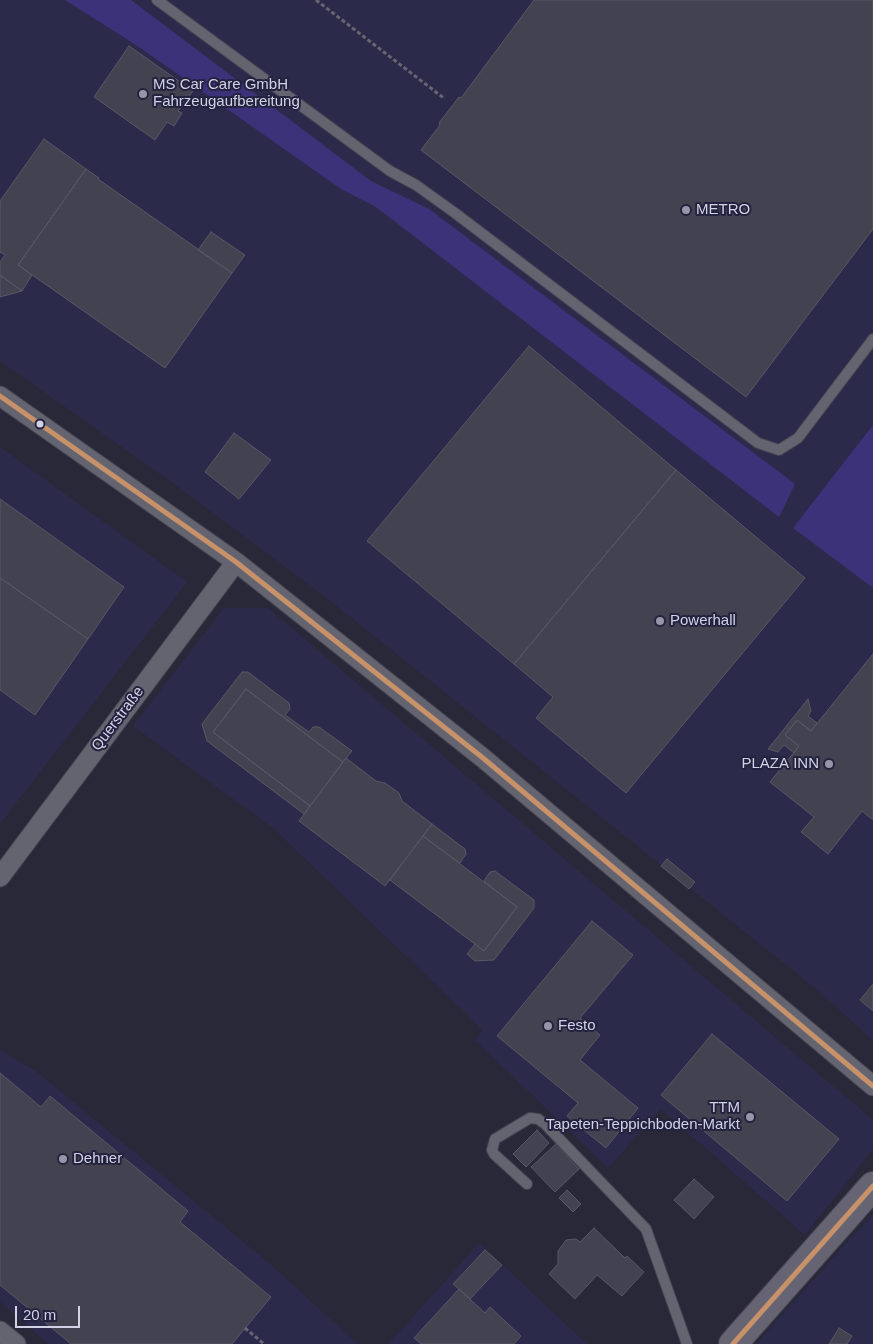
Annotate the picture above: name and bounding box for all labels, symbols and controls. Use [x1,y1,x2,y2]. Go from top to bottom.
place label: MS Car Care GmbH Fahrzeugaufbereitung [153,76,300,111]
marker: MS Car Care GmbH Fahrzeugaufbereitung [137,88,149,100]
place label: METRO [696,201,750,219]
marker: METRO [680,204,692,216]
unlabelled marker [35,419,45,429]
place label: Powerhall [670,612,736,630]
marker: Powerhall [654,615,666,627]
street label: Querstraße [88,683,148,755]
place label: PLAZA INN [741,755,819,773]
marker: PLAZA INN [823,758,835,770]
place label: Festo [558,1017,596,1035]
marker: Festo [542,1020,554,1032]
place label: TTM Tapeten-Teppichboden-Markt [546,1099,740,1134]
marker: TTM Tapeten-Teppichboden-Markt [744,1111,756,1123]
place label: Dehner [73,1150,122,1168]
marker: Dehner [57,1153,69,1165]
scale bar [18,1296,82,1328]
text: 20 m [23,1306,56,1323]

